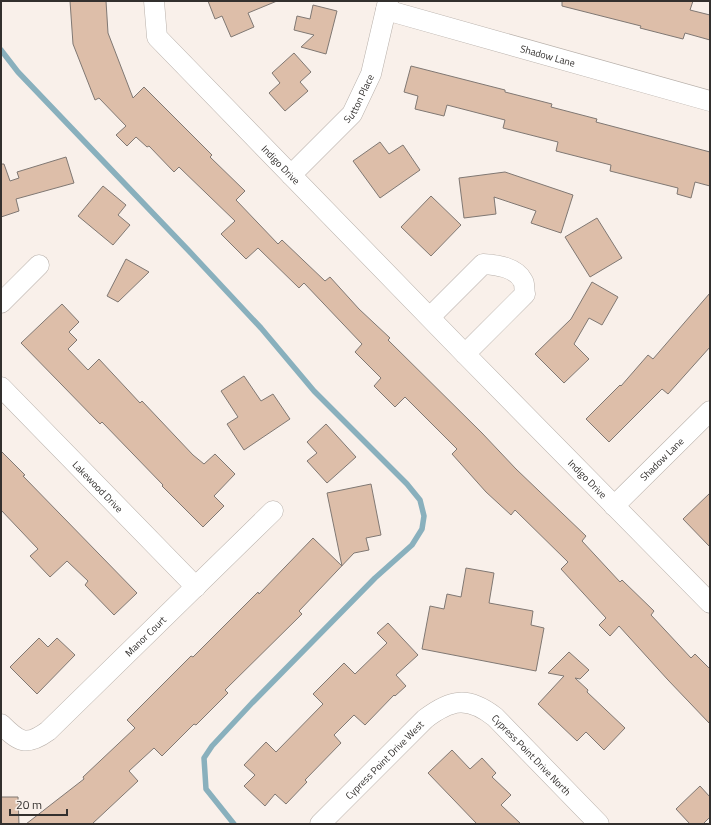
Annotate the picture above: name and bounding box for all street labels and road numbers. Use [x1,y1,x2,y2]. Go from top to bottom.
street label: Shadow Lane [519,41,577,70]
street label: Sutton Place [340,72,377,126]
street label: Indigo Drive [258,141,304,188]
street label: Shadow Lane [636,434,687,484]
street label: Indigo Drive [565,456,611,502]
street label: Lakewood Drive [69,457,127,516]
street label: Manor Court [121,612,170,660]
street label: Cypress Point Drive North [489,711,575,799]
street label: Cypress Point Drive West [342,717,427,802]

